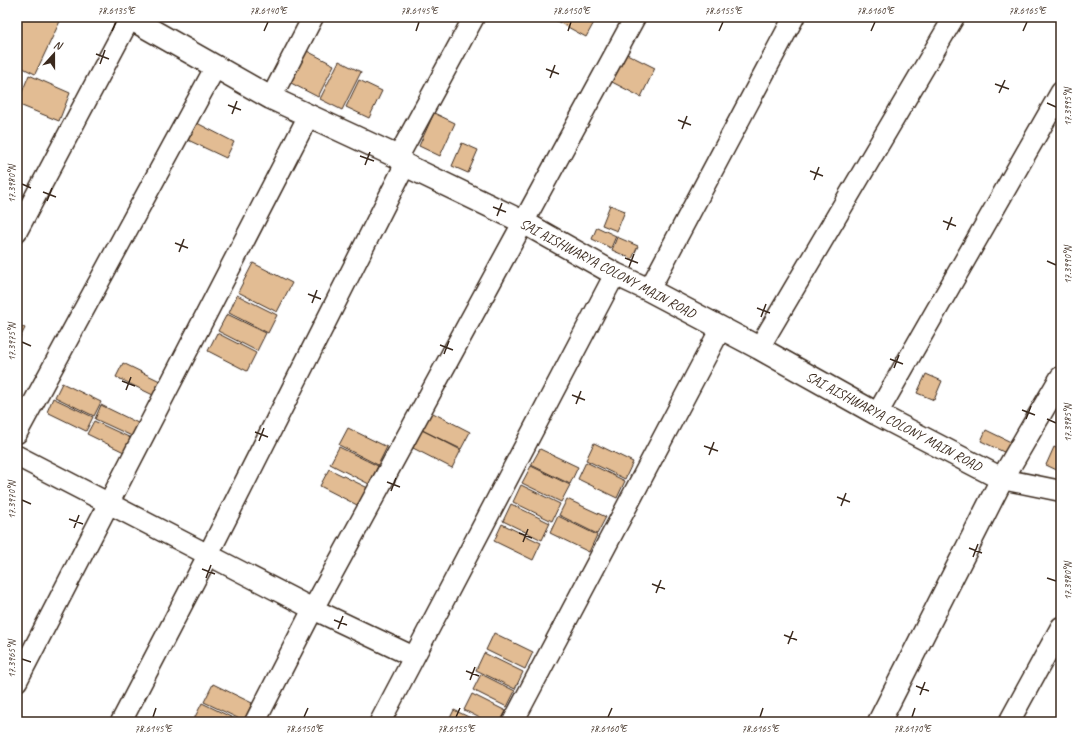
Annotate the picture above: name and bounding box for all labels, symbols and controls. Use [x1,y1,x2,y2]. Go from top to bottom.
text: 78.6135°E [97,4,136,17]
text: 78.6140°E [249,4,288,17]
text: 78.6145°E [400,4,439,17]
text: 78.6150°E [552,4,591,17]
text: 78.6155°E [704,4,743,17]
text: 78.6160°E [856,4,895,17]
text: 78.6165°E [1008,4,1047,17]
north arrow [34,34,74,74]
text: N [52,37,65,53]
text: 17.3995°N [1061,86,1074,126]
text: 17.3980°N [5,163,18,203]
street label: SAI AISHWARYA COLONY MAIN ROAD [517,215,699,323]
text: 17.3990°N [1061,244,1074,284]
text: 17.3975°N [5,321,18,361]
street label: SAI AISHWARYA COLONY MAIN ROAD [803,368,985,476]
text: 17.3985°N [1061,402,1074,442]
text: 17.3970°N [5,479,18,519]
text: 17.3980°N [1061,560,1074,600]
text: 17.3965°N [5,638,18,678]
text: 78.6145°E [134,722,173,735]
text: 78.6150°E [285,722,324,735]
text: 78.6155°E [437,722,476,735]
text: 78.6160°E [589,722,628,735]
text: 78.6165°E [741,722,780,735]
text: 78.6170°E [893,722,932,735]

